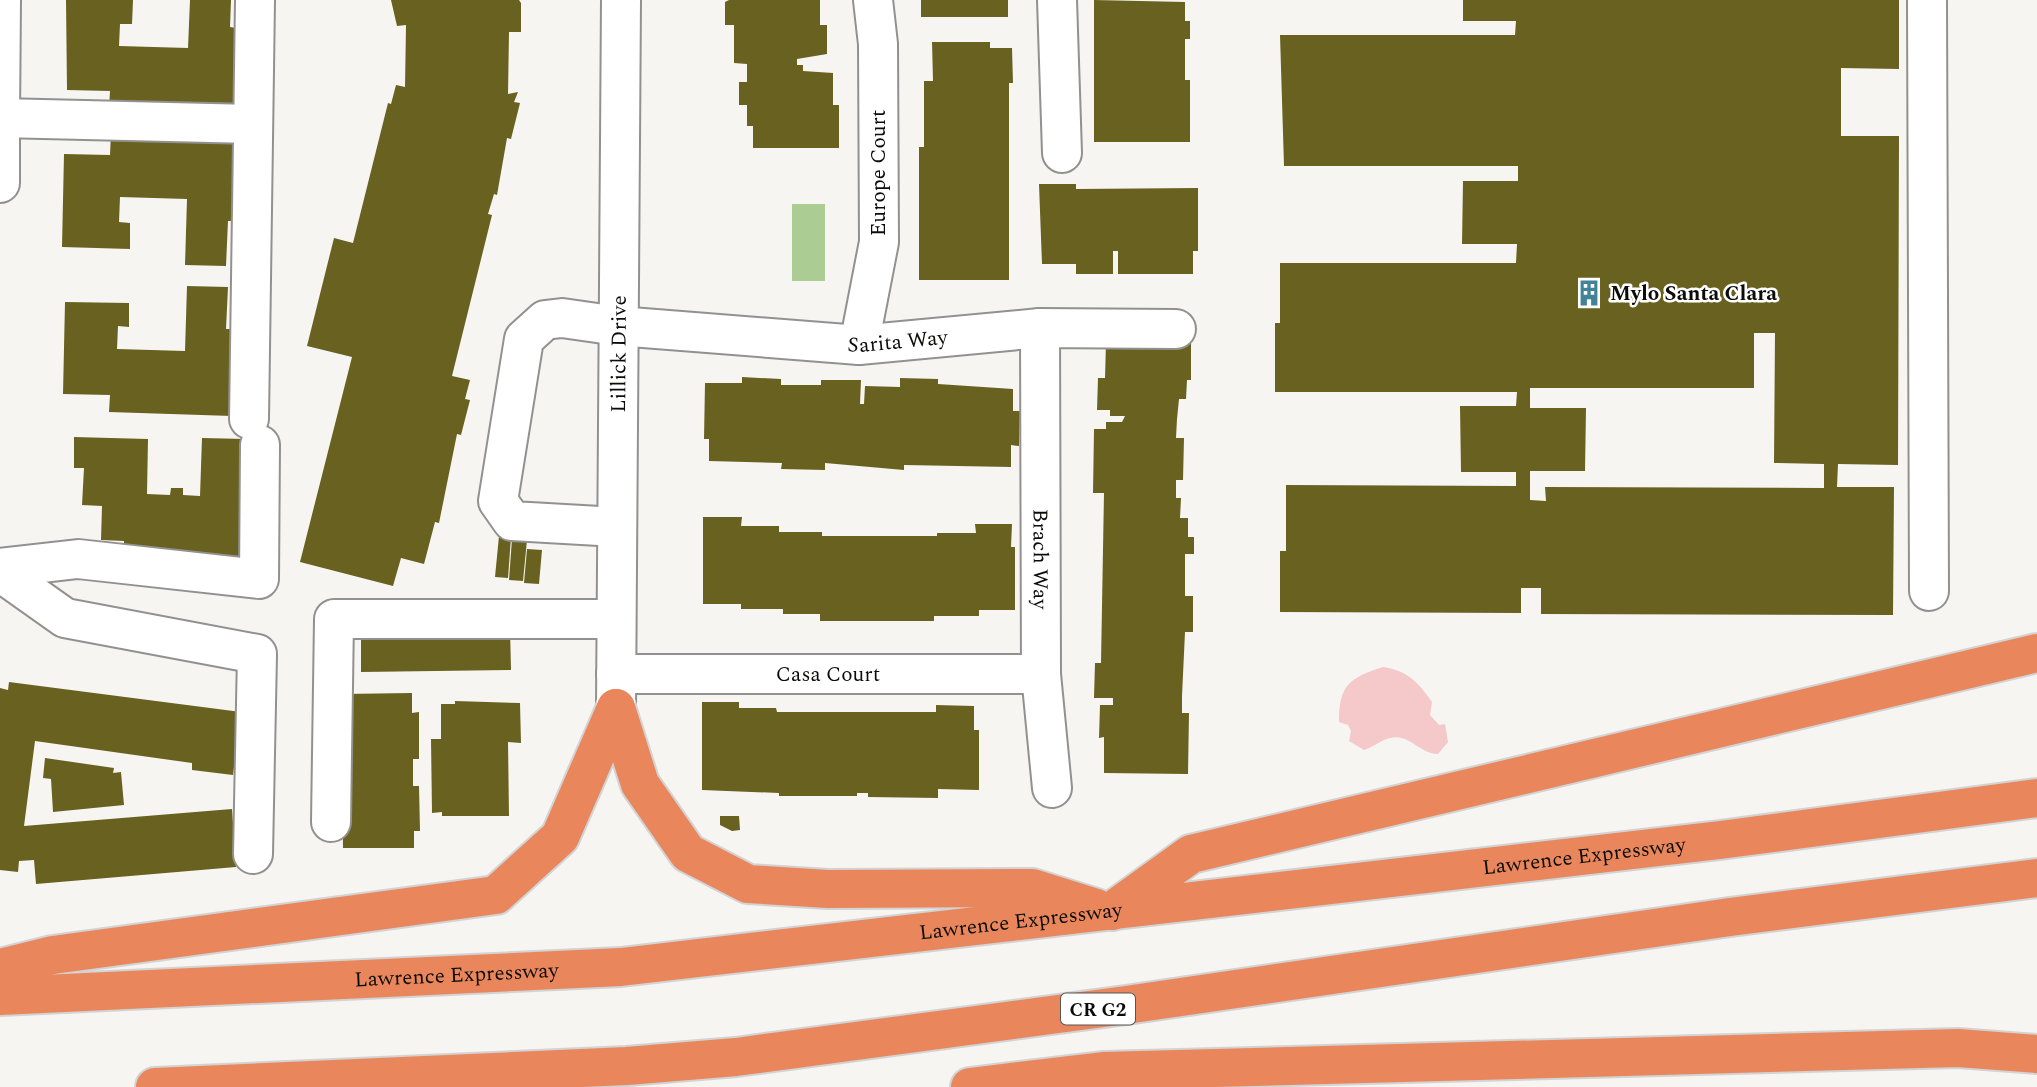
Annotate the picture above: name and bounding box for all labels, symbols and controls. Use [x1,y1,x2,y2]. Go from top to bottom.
street label: Europe Court [863,110,895,236]
building icon: Mylo Santa Clara [1574,278,1604,308]
place label: Mylo Santa Clara [1610,278,1777,310]
street label: Lillick Drive [603,295,636,413]
street label: Sarita Way [846,322,950,362]
street label: Brach Way [1024,509,1056,610]
street label: Casa Court [776,659,880,691]
street label: Lawrence Expressway [1481,829,1688,884]
street label: Lawrence Expressway [917,894,1125,949]
street label: Lawrence Expressway [354,955,560,996]
road number: CR G2 [1061,993,1135,1024]

